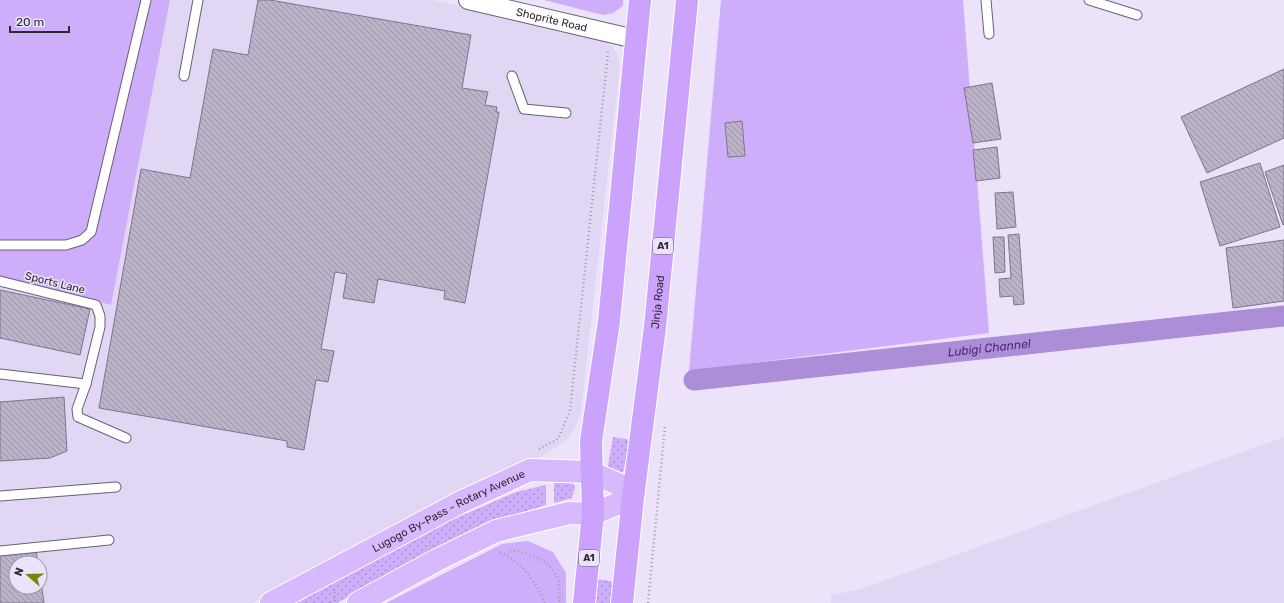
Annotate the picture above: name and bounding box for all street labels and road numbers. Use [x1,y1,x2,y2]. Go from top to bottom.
street label: Shoprite Road [515,5,589,34]
road number: A1 [653,238,673,254]
street label: Sports Lane [24,269,86,297]
street label: Jinja Road [648,275,667,330]
street label: Lugogo By-Pass - Rotary Avenue [370,467,527,555]
road number: A1 [579,550,599,566]

